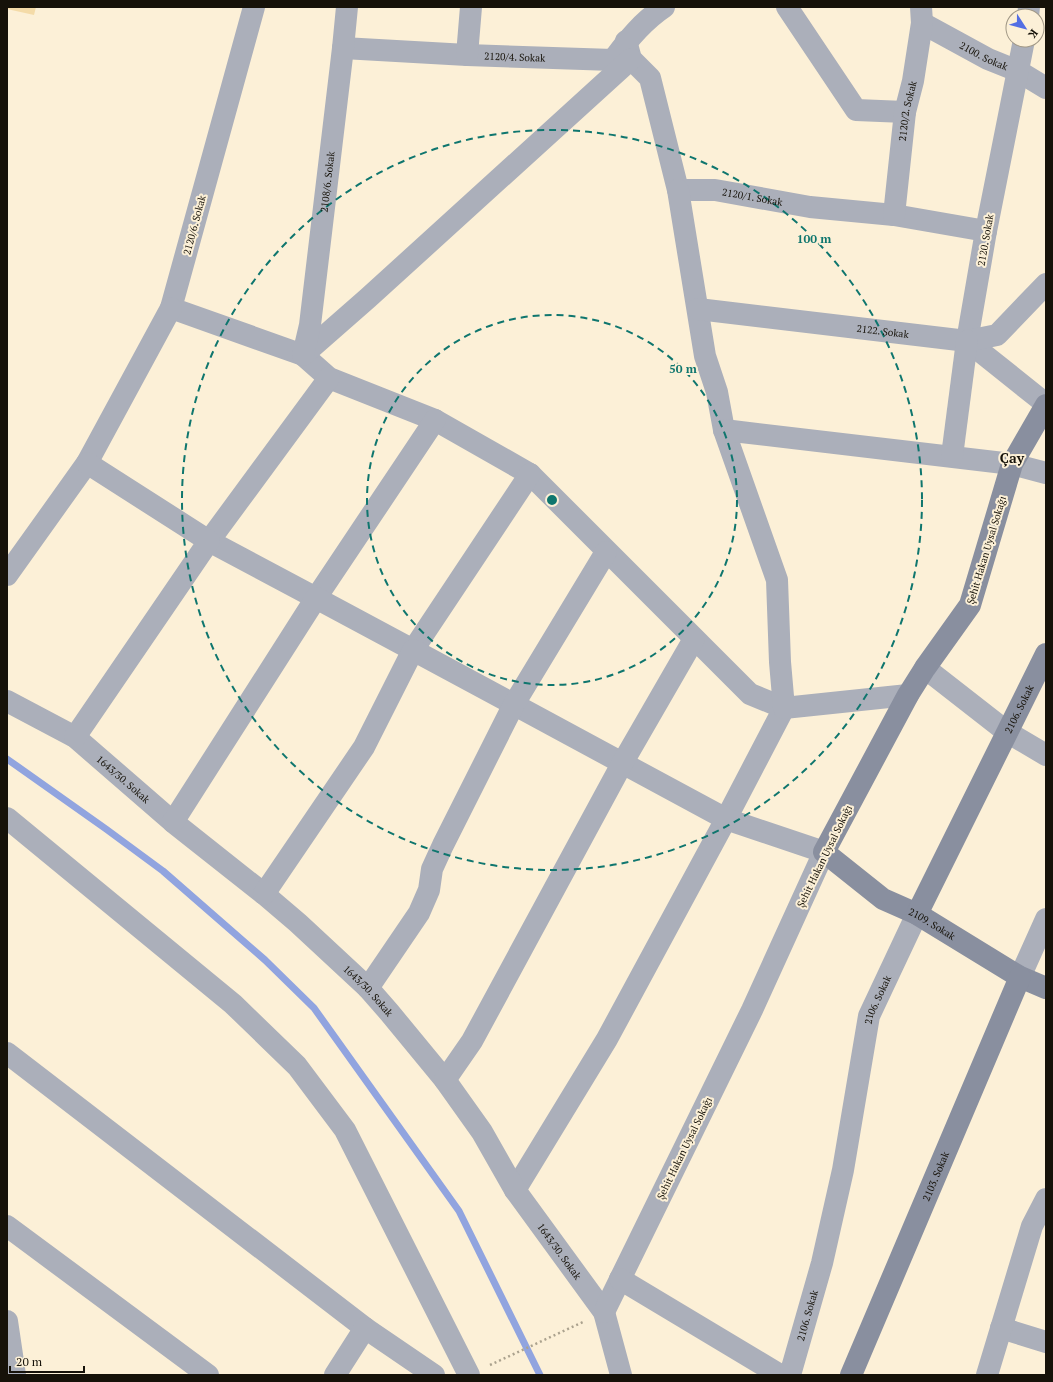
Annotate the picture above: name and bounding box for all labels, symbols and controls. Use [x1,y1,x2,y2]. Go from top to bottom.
north arrow [1005,8,1045,48]
text: K [1025,27,1041,41]
street label: 2100. Sokak [957,39,1011,74]
street label: 2120/4. Sokak [484,50,546,65]
street label: 2120/2. Sokak [896,79,920,142]
street label: 2108/6. Sokak [317,150,338,213]
street label: 2120/1. Sokak [721,185,784,209]
street label: 2120/6. Sokak [180,193,209,256]
street label: 2120. Sokak [975,212,997,267]
text: 100 m [797,231,831,246]
street label: 2122. Sokak [856,322,910,341]
text: 50 m [669,361,697,376]
district label: Çay [1000,448,1025,467]
centre of rings [545,493,559,507]
street label: Şehit Hakan Uysal Sokağı [964,495,1009,606]
street label: 2106. Sokak [1002,682,1037,735]
street label: 1643/30. Sokak [94,753,153,807]
street label: Şehit Hakan Uysal Sokağı [794,803,855,910]
street label: 2109. Sokak [906,905,958,943]
street label: 1643/30. Sokak [340,962,396,1020]
street label: 2106. Sokak [862,973,895,1025]
street label: Şehit Hakan Uysal Sokağı [654,1095,715,1202]
street label: 2103. Sokak [920,1149,952,1203]
street label: 1643/30. Sokak [534,1221,585,1283]
street label: 2106. Sokak [794,1288,821,1343]
scale bar [10,1348,84,1374]
text: 20 m [16,1354,43,1369]

